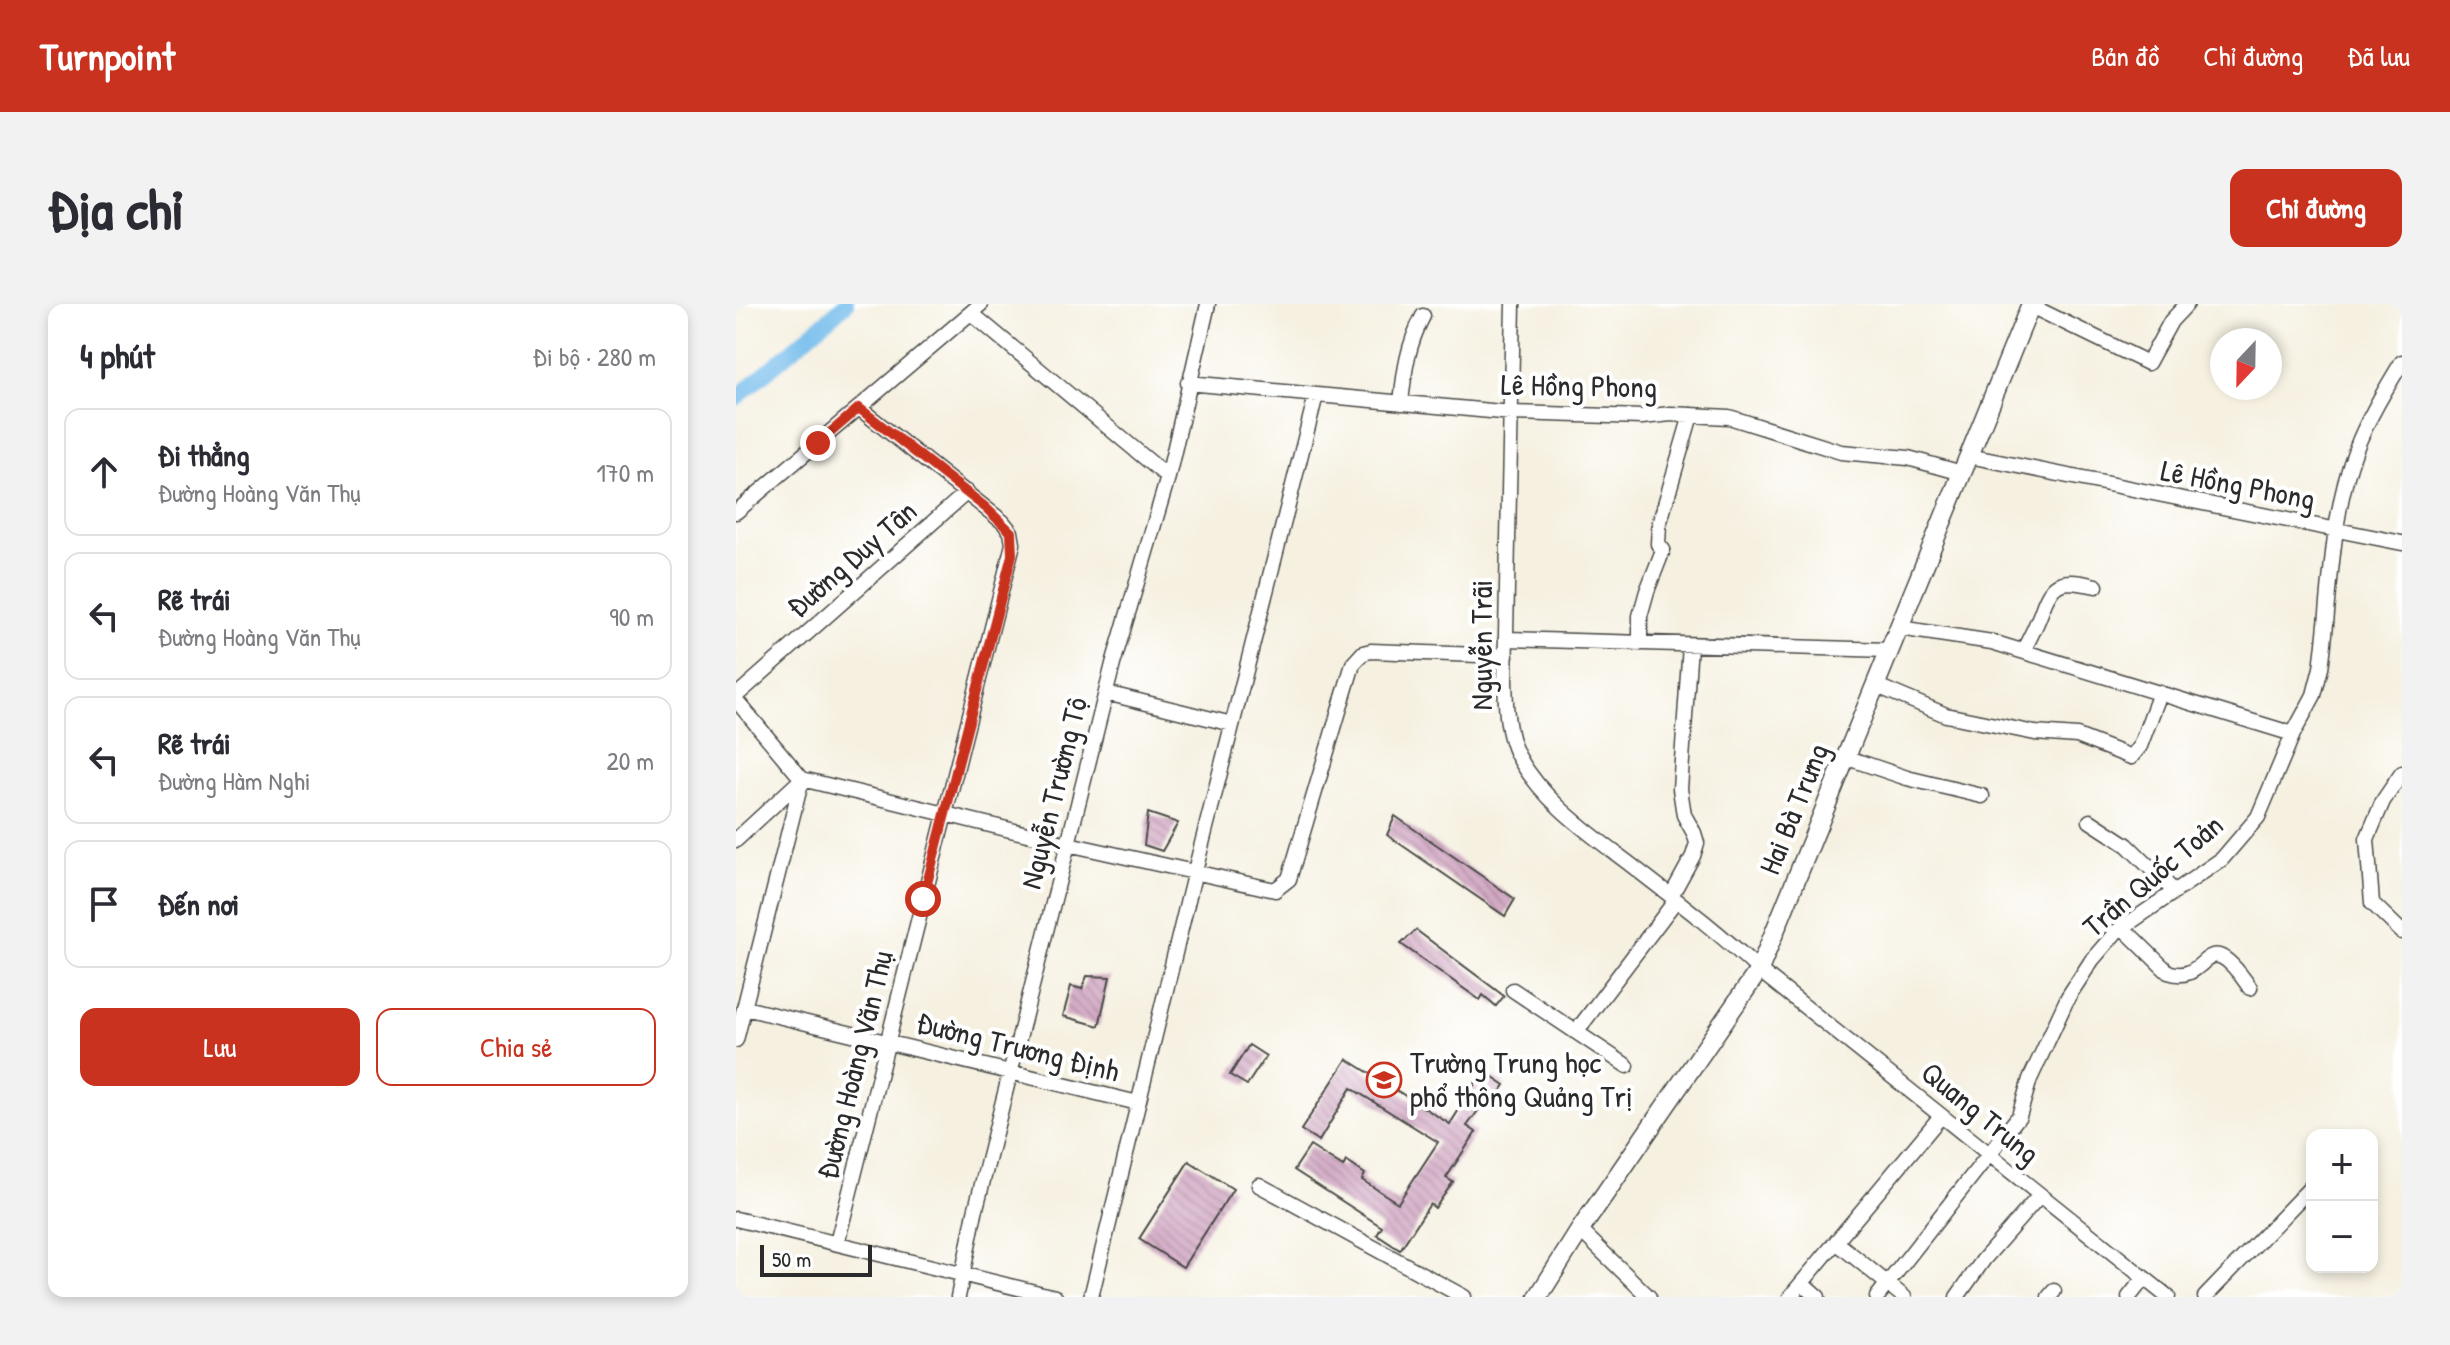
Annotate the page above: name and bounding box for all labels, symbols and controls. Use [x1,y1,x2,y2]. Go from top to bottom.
text: Turnpoint [40,30,175,82]
text: Bản đồ [2091,37,2159,75]
text: Chỉ đường [2203,37,2303,75]
text: Đã lưu [2347,37,2410,75]
button: Chỉ đường [2230,169,2402,247]
text: Địa chỉ [48,171,184,246]
north arrow [2210,328,2282,400]
text: 4 phút [80,333,155,379]
text: Đi bộ · 280 m [533,339,656,374]
street label: Lê Hồng Phong [1501,364,1657,406]
route end [800,425,836,461]
text: Đi thẳng [158,435,250,475]
icon: ahead [82,450,126,494]
street label: Lê Hồng Phong [2158,450,2319,519]
text: 170 m [596,455,654,490]
text: Đường Hoàng Văn Thụ [158,475,361,510]
street label: Đường Duy Tân [778,491,925,626]
text: Rẽ trái [158,579,231,619]
street label: Nguyễn Trãi [1461,580,1501,710]
icon: left [82,594,126,638]
text: 90 m [609,599,654,634]
text: Đường Hoàng Văn Thụ [158,619,361,654]
street label: Nguyễn Trường Tộ [1010,693,1096,893]
text: Rẽ trái [158,723,231,763]
street label: Hai Bà Trưng [1749,737,1837,880]
icon: left [82,738,126,782]
text: 20 m [607,743,654,778]
text: Đường Hàm Nghi [158,763,311,798]
street label: Trần Quốc Toản [2074,805,2231,946]
route start [905,881,941,917]
icon: arrive [82,882,126,926]
text: Đến nơi [158,884,239,924]
street label: Đường Hoàng Văn Thụ [806,946,902,1183]
street label: Đường Trương Định [913,1002,1124,1091]
button: Lưu [80,1008,360,1086]
button: Chia sẻ [376,1008,656,1086]
place label: Trường Trung học phổ thông Quảng Trị [1410,1042,1633,1116]
street label: Quang Trung [1913,1052,2048,1172]
school or university icon: Trường Trung học phổ thông Quảng Trị [1365,1061,1403,1099]
map controls [2306,1129,2378,1273]
button: + [2306,1129,2378,1201]
button: − [2306,1201,2378,1273]
scale bar [760,1241,872,1277]
text: 50 m [772,1244,811,1274]

